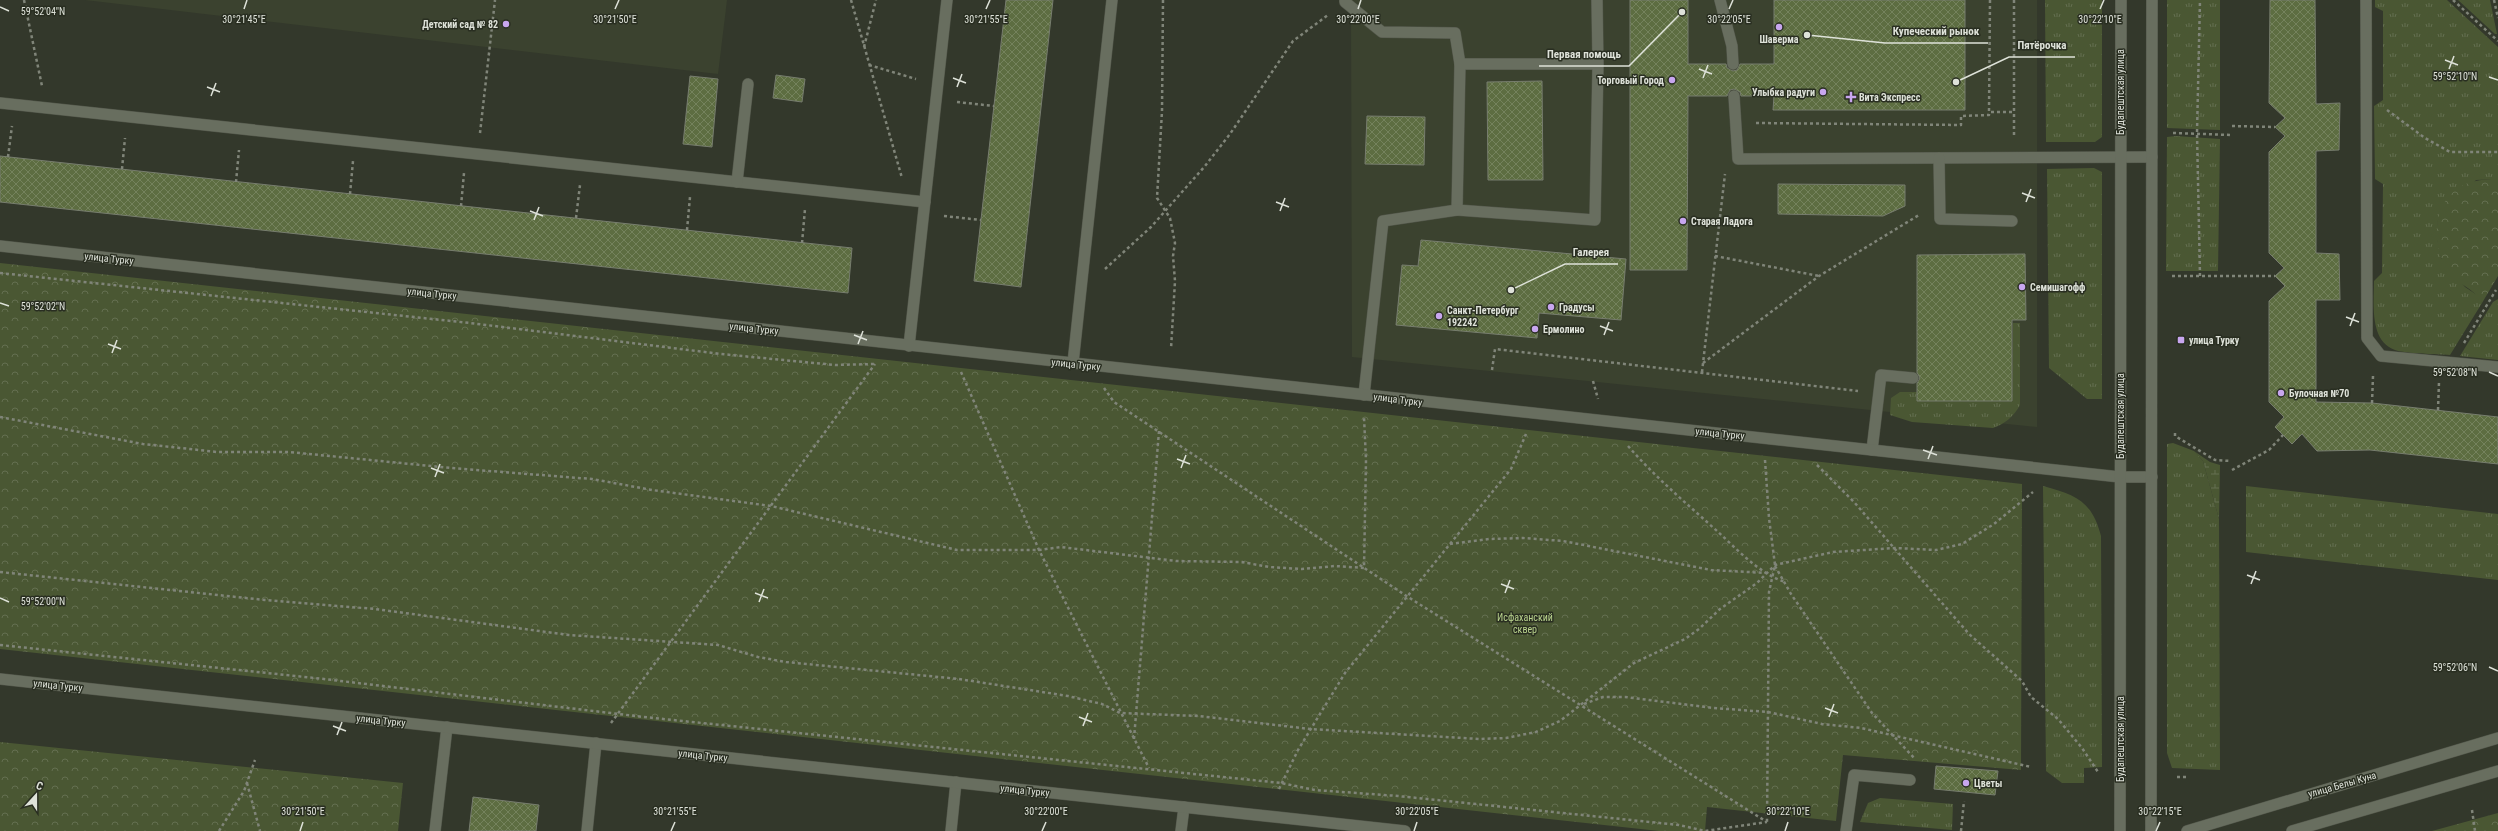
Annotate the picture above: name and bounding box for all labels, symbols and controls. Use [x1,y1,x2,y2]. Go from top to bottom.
text: 59°52'04"N [21,6,65,17]
text: 30°21'45"E [222,14,266,25]
text: 30°21'50"E [593,14,637,25]
text: 30°21'55"E [964,14,1008,25]
text: 30°22'00"E [1336,14,1380,25]
text: 30°22'05"E [1707,14,1751,25]
text: 30°22'10"E [2078,14,2122,25]
place label: Детский сад № 82 [422,19,498,30]
marker: Детский сад № 82 [501,19,511,29]
callout: Купеческий рынок [1885,20,1988,43]
marker: Шаверма [1774,22,1784,32]
text: Купеческий рынок [1893,25,1980,38]
place label: Шаверма [1759,34,1799,45]
callout: Пятёрочка [2009,34,2075,57]
text: Пятёрочка [2017,39,2067,52]
callout: Первая помощь [1539,43,1629,66]
text: Первая помощь [1547,48,1622,61]
street label: Будапештская улица [2115,49,2126,135]
text: 59°52'10"N [2433,71,2477,82]
place label: Торговый Город [1597,75,1664,86]
marker: Торговый Город [1667,75,1677,85]
place label: Улыбка радуги [1752,87,1815,98]
marker: Улыбка радуги [1818,87,1828,97]
marker: Вита Экспресс [1846,92,1856,102]
place label: Вита Экспресс [1859,92,1921,103]
marker: Старая Ладога [1678,216,1688,226]
place label: Старая Ладога [1691,216,1753,227]
callout: Галерея [1565,241,1618,264]
text: Галерея [1573,246,1609,259]
street label: улица Турку [84,250,134,267]
marker: Семишагофф [2017,282,2027,292]
place label: Семишагофф [2030,282,2085,293]
street label: улица Турку [407,285,457,302]
text: 59°52'02"N [21,301,65,312]
marker: Градусы [1546,302,1556,312]
place label: Градусы [1559,302,1595,313]
place label: Санкт-Петербург 192242 [1447,305,1519,328]
marker: Санкт-Петербург 192242 [1434,311,1444,321]
street label: улица Турку [729,320,779,337]
marker: Ермолино [1530,324,1540,334]
place label: Ермолино [1543,324,1584,335]
marker: улица Турку [2176,335,2186,345]
place label: улица Турку [2189,335,2240,346]
street label: улица Турку [1051,356,1101,373]
text: 59°52'08"N [2433,367,2477,378]
street label: Будапештская улица [2115,373,2126,459]
marker: Булочная №70 [2276,388,2286,398]
place label: Булочная №70 [2289,388,2349,399]
street label: улица Турку [1373,391,1423,408]
street label: улица Турку [1695,425,1745,442]
text: 59°52'00"N [21,596,65,607]
park label: Исфаханский сквер [1497,612,1553,635]
text: 59°52'06"N [2433,662,2477,673]
street label: улица Турку [33,677,83,694]
street label: Будапештская улица [2115,696,2126,782]
street label: улица Турку [356,712,406,729]
street label: улица Турку [678,747,728,764]
street label: улица Белы Куна [2307,769,2378,799]
north arrow [16,775,56,815]
marker: Цветы [1961,778,1971,788]
place label: Цветы [1974,778,2002,789]
text: С [34,779,45,793]
street label: улица Турку [1000,782,1050,799]
text: 30°21'50"E [281,806,325,817]
text: 30°21'55"E [653,806,697,817]
text: 30°22'00"E [1024,806,1068,817]
text: 30°22'05"E [1395,806,1439,817]
text: 30°22'10"E [1766,806,1810,817]
text: 30°22'15"E [2138,806,2182,817]

